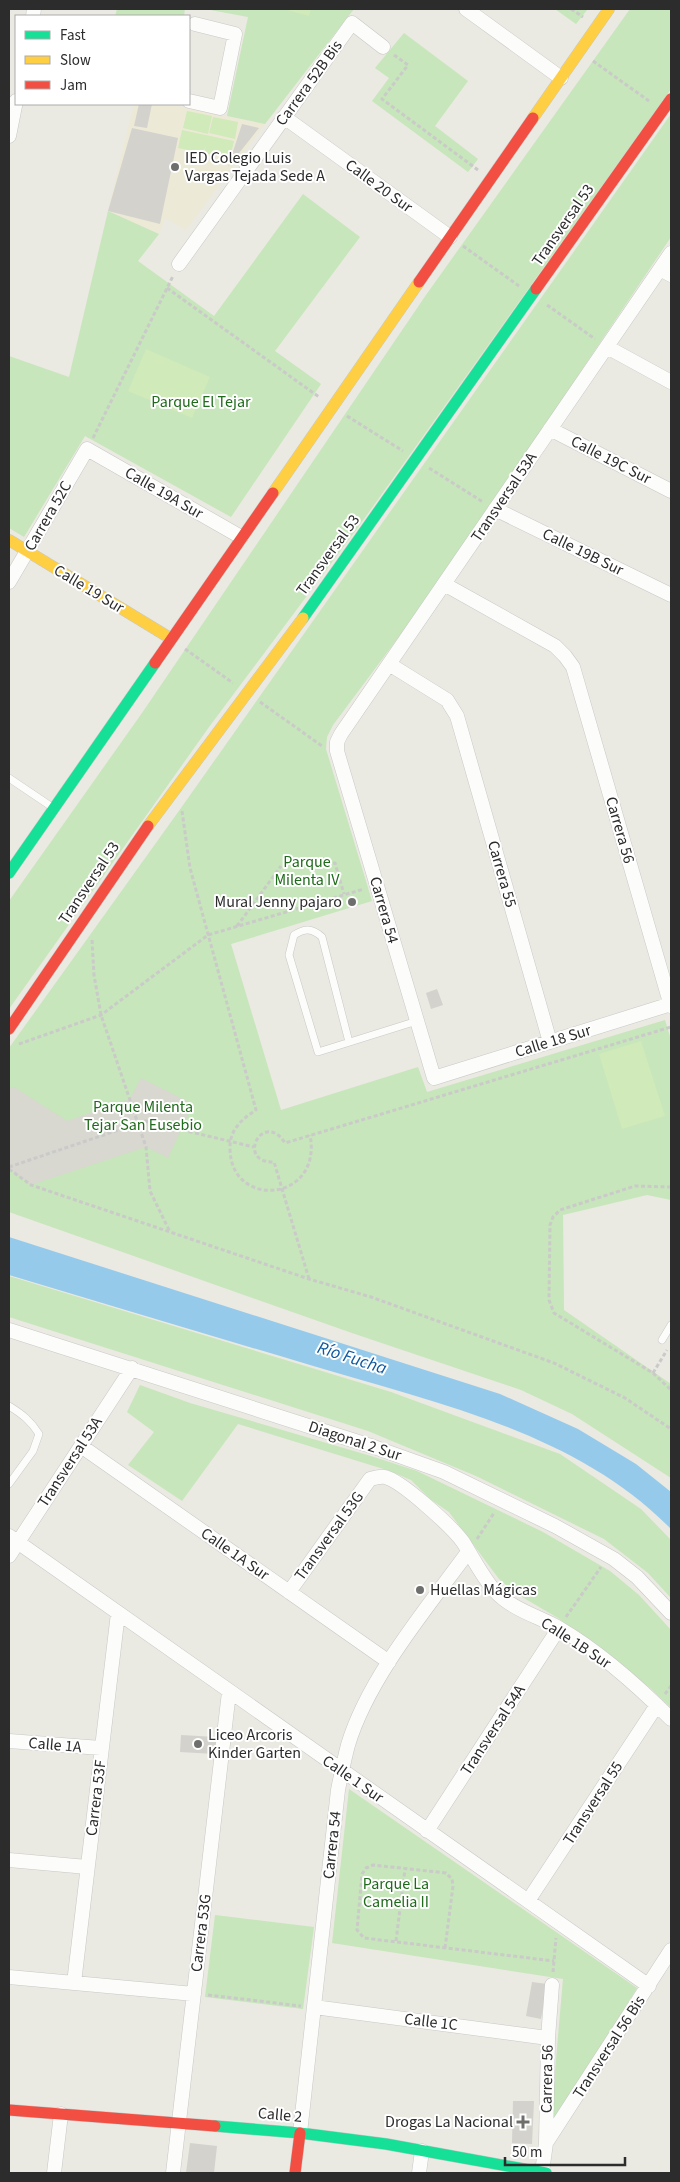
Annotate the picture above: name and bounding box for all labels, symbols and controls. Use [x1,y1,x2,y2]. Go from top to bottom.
legend [15,15,190,105]
text: Fast [60,25,86,46]
street label: Carrera 52B Bis [270,35,348,130]
text: Slow [60,50,91,71]
text: Jam [60,75,87,96]
place label: IED Colegio Luis Vargas Tejada Sede A [185,147,325,187]
street label: Calle 20 Sur [341,154,418,218]
marker: IED Colegio Luis Vargas Tejada Sede A [169,161,181,173]
street label: Transversal 53 [527,180,599,270]
park label: Parque El Tejar [151,391,251,413]
street label: Calle 19C Sur [567,430,655,490]
street label: Transversal 53A [466,447,542,546]
street label: Calle 19A Sur [121,462,208,525]
street label: Carrera 52C [19,477,77,555]
street label: Transversal 53 [291,510,365,600]
street label: Calle 19B Sur [539,523,628,581]
street label: Calle 19 Sur [50,559,129,619]
street label: Carrera 56 [600,794,640,866]
street label: Transversal 53 [53,837,125,929]
street label: Carrera 55 [482,838,522,910]
park label: Parque Milenta IV [274,851,340,891]
street label: Carrera 54 [364,874,404,946]
place label: Mural Jenny pajaro [215,891,342,913]
marker: Mural Jenny pajaro [346,896,358,908]
street label: Calle 18 Sur [512,1019,594,1063]
park label: Parque Milenta Tejar San Eusebio [84,1096,202,1136]
water label: Río Fucha [314,1335,390,1381]
street label: Transversal 53A [32,1412,108,1512]
street label: Diagonal 2 Sur [306,1416,405,1466]
street label: Transversal 53G [289,1487,369,1585]
street label: Calle 1A Sur [196,1522,274,1586]
place label: Huellas Mágicas [430,1579,537,1601]
marker: Huellas Mágicas [414,1584,426,1596]
street label: Calle 1B Sur [537,1612,616,1674]
street label: Transversal 54A [455,1680,531,1780]
place label: Liceo Arcoris Kinder Garten [208,1724,301,1764]
street label: Calle 1A [28,1732,83,1758]
marker: Liceo Arcoris Kinder Garten [192,1738,204,1750]
street label: Calle 1 Sur [318,1750,389,1808]
street label: Transversal 55 [558,1757,628,1849]
street label: Carrera 53F [80,1759,112,1837]
street label: Carrera 54 [317,1810,347,1880]
park label: Parque La Camelia II [363,1873,429,1913]
street label: Carrera 53G [185,1893,217,1973]
street label: Transversal 56 Bis [567,1991,651,2103]
street label: Calle 1C [403,2008,459,2036]
street label: Carrera 56 [535,2045,559,2113]
street label: Calle 2 [257,2102,303,2128]
place label: Drogas La Nacional [385,2111,513,2133]
marker: Drogas La Nacional [517,2116,529,2128]
scale bar [505,2134,625,2166]
text: 50 m [512,2142,542,2163]

